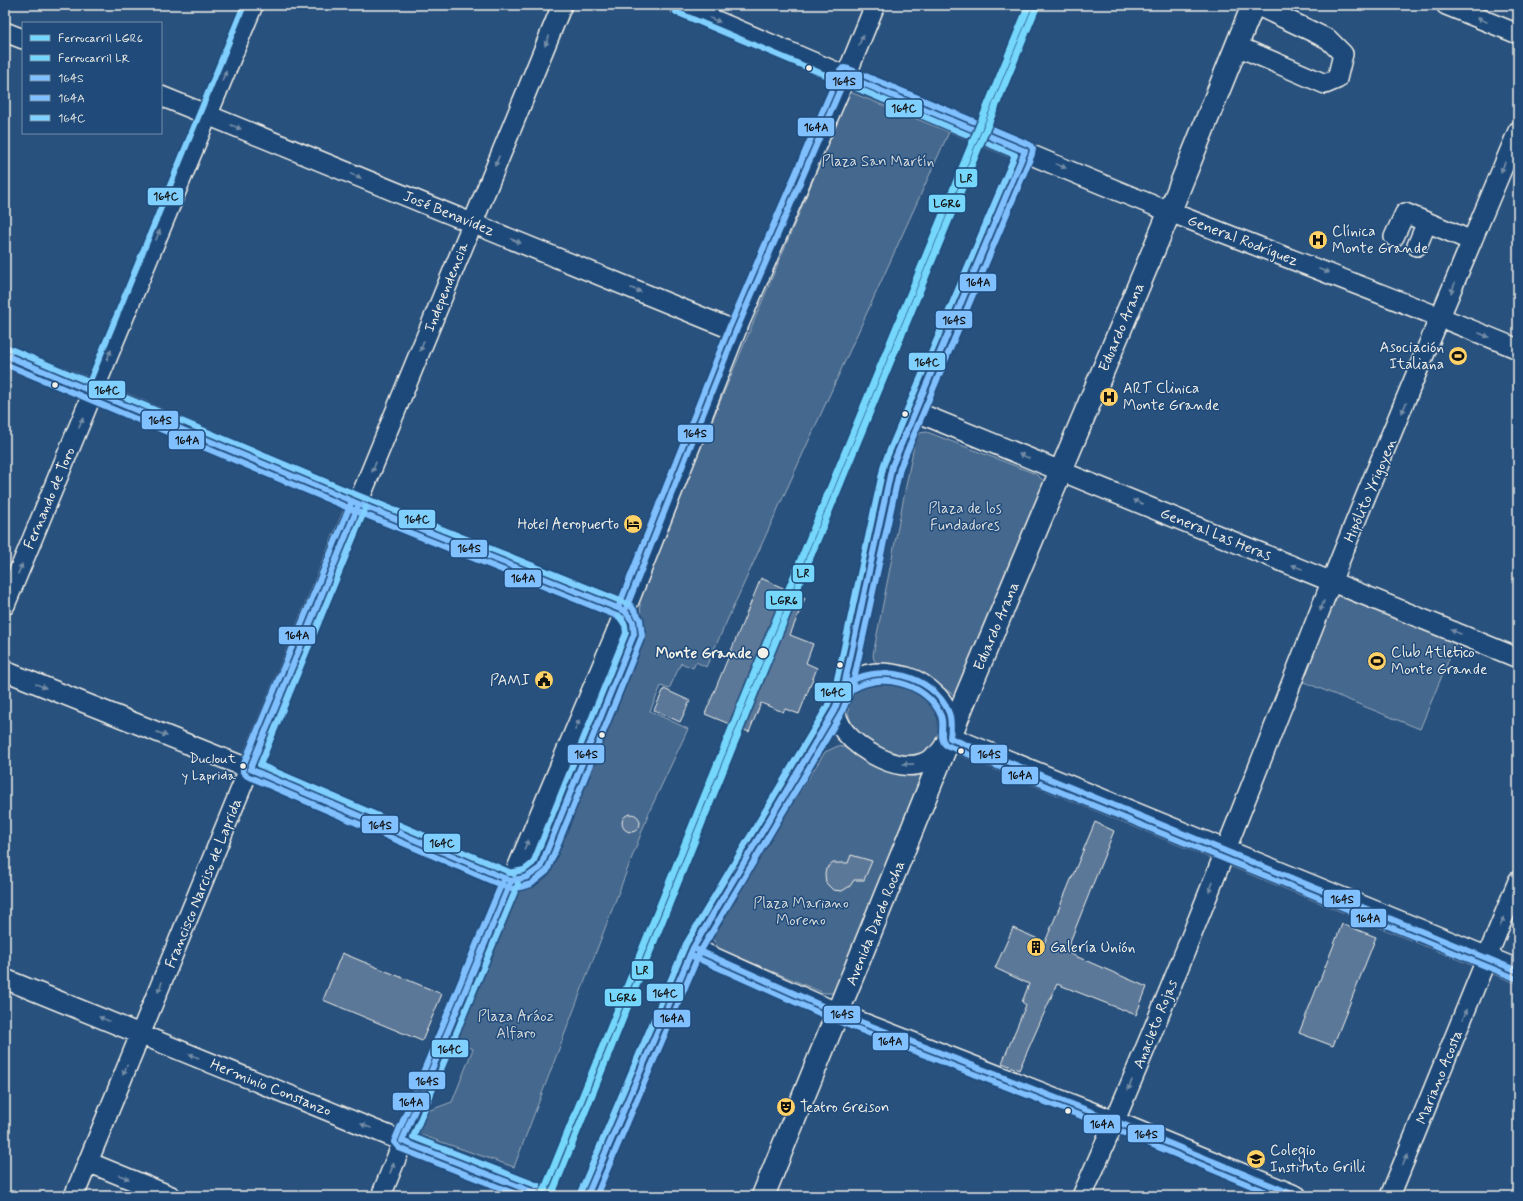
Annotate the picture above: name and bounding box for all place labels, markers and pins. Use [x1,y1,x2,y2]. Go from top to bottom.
unlabelled marker [804,63,814,73]
place label: Clínica Monte Grande [1332,222,1428,259]
hospital icon: Clínica Monte Grande [1307,229,1329,251]
place label: Asociación Italiana [1379,338,1444,375]
sports icon: Asociación Italiana [1447,345,1469,367]
place label: ART Clinica Monte Grande [1123,379,1219,416]
unlabelled marker [50,380,60,390]
hospital icon: ART Clinica Monte Grande [1098,386,1120,408]
unlabelled marker [900,409,910,419]
hotel icon: Hotel Aeropuerto [622,513,644,535]
place label: Hotel Aeropuerto [517,515,619,535]
place label: Club Atletico Monte Grande [1391,643,1487,680]
place label: Monte Grande [656,644,753,664]
marker: Monte Grande [756,646,770,660]
sports icon: Club Atletico Monte Grande [1366,650,1388,672]
unlabelled marker [835,660,845,670]
public building icon: PAMI [533,669,555,691]
place label: PAMI [490,671,530,691]
unlabelled marker [597,730,607,740]
unlabelled marker [956,746,966,756]
place label: Duclout y Laprida [181,750,237,785]
marker: Duclout y Laprida [238,761,248,771]
building icon: Galería Unión [1025,936,1047,958]
place label: Galería Unión [1050,938,1135,958]
theatre icon: Teatro Greison [775,1096,797,1118]
place label: Teatro Greison [800,1098,889,1118]
unlabelled marker [1063,1106,1073,1116]
place label: Colegio Instituto Grilli [1270,1141,1366,1178]
school or university icon: Colegio Instituto Grilli [1245,1148,1267,1170]

